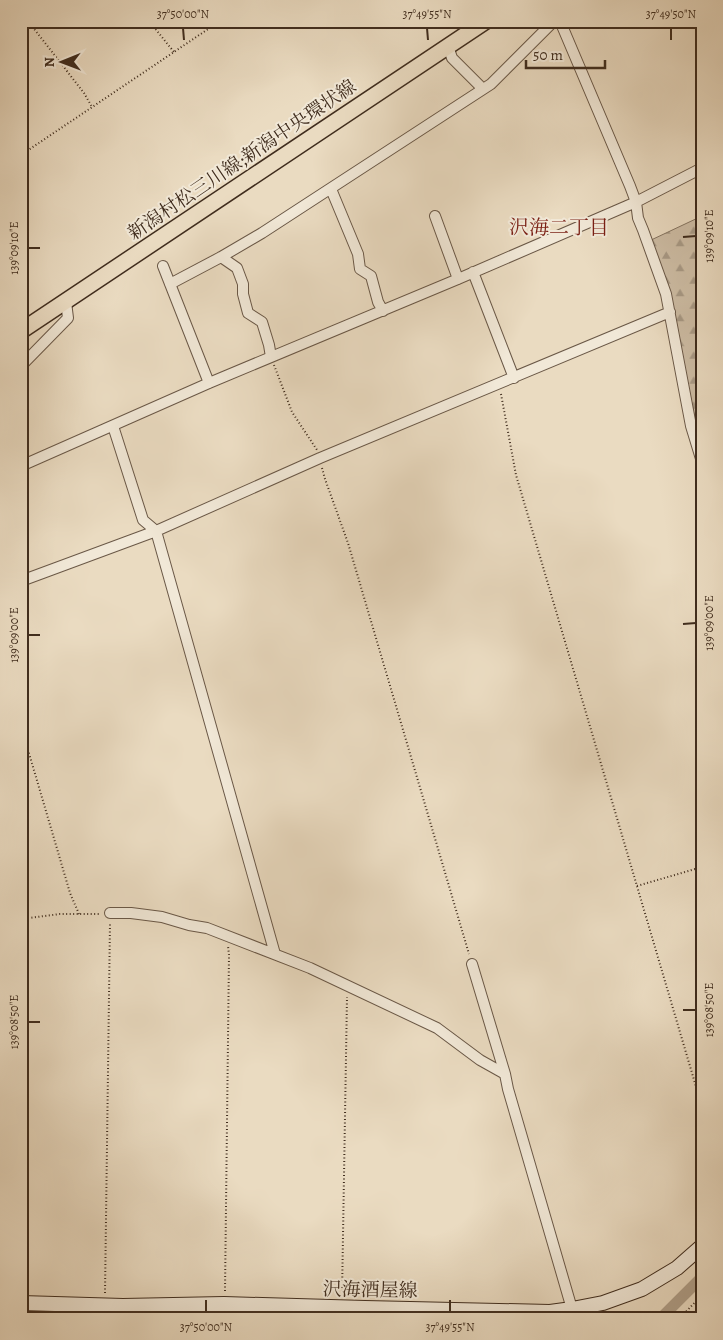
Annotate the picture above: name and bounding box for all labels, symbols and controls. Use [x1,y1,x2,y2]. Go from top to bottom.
text: 37°50'00"N [157,6,210,22]
text: 37°49'55"N [402,6,452,22]
text: 37°49'50"N [646,6,697,22]
north arrow [38,38,88,88]
scale bar [526,38,604,70]
text: 50 m [533,45,563,65]
text: N [40,57,59,67]
street label: 新潟村松三川線;新潟中央環状線 [123,74,361,246]
text: 139°09'10"E [701,209,717,263]
district label: 沢海二丁目 [509,214,609,241]
text: 139°09'10"E [6,221,22,275]
text: 139°09'00"E [701,595,717,651]
text: 139°09'00"E [6,607,22,663]
text: 139°08'50"E [701,983,717,1037]
text: 139°08'50"E [6,995,22,1049]
street label: 沢海酒屋線 [322,1276,418,1304]
text: 37°50'00"N [180,1319,233,1335]
text: 37°49'55"N [425,1319,475,1335]

